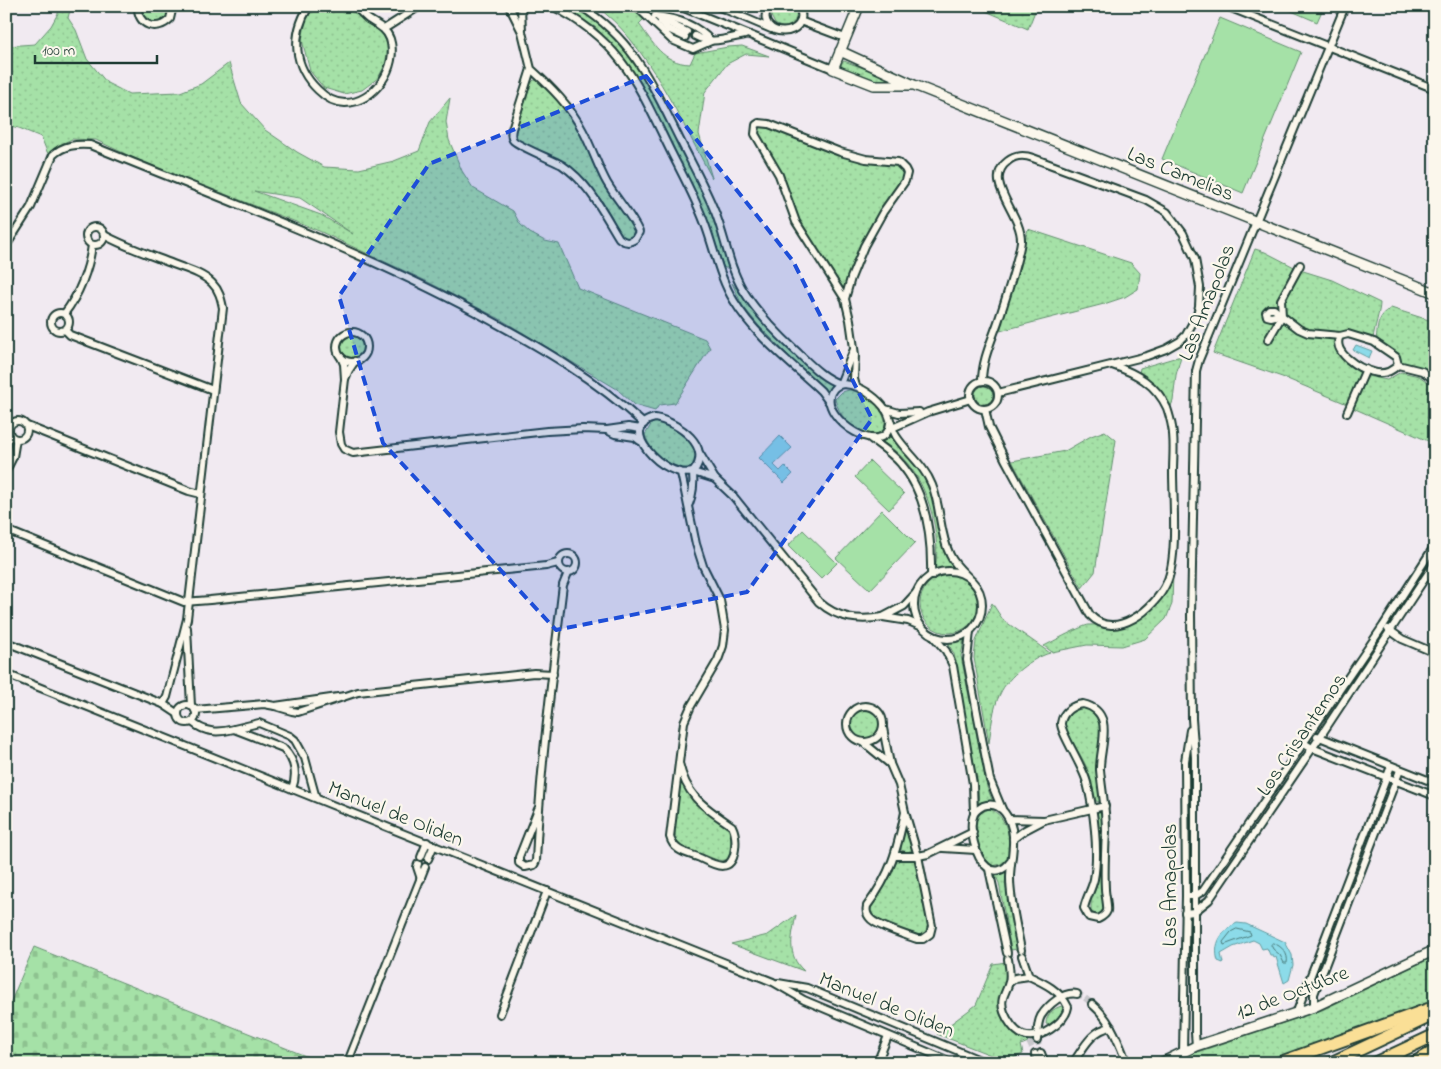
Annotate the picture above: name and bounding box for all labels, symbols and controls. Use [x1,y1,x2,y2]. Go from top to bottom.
scale bar [35,32,158,64]
text: 100 m [42,40,75,62]
street label: Las Camelias [1122,140,1238,210]
street label: Las Amapolas [1172,240,1244,365]
street label: Los Crisantemos [1250,667,1355,803]
street label: Manuel de Oliden [323,774,467,856]
street label: Las Amapolas [1156,824,1186,946]
street label: 12 de Octubre [1232,959,1354,1029]
street label: Manuel de Oliden [814,965,958,1047]

